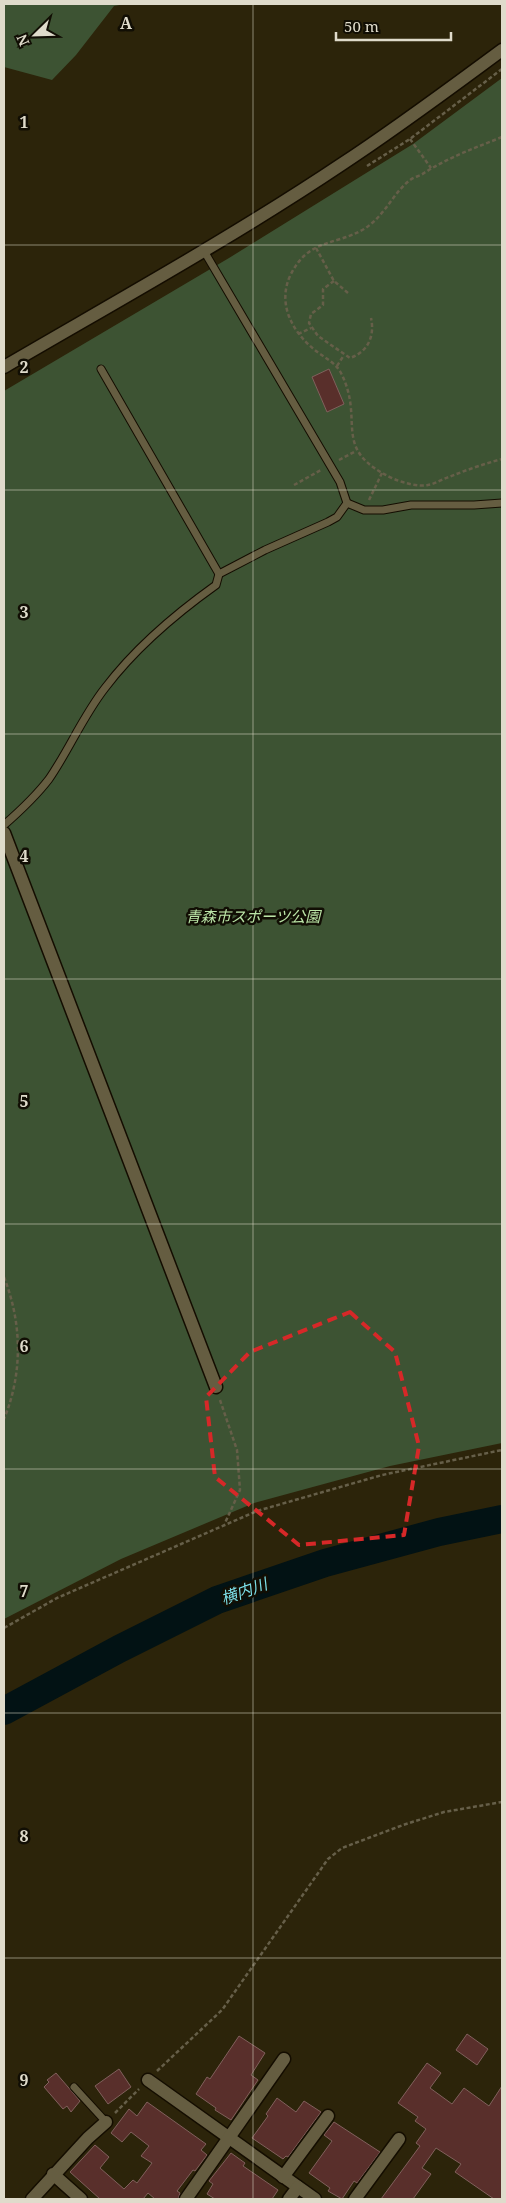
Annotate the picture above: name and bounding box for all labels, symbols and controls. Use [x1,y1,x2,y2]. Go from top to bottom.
north arrow [10,10,60,60]
scale bar [336,10,451,42]
text: A [120,12,133,34]
text: 50 m [344,16,379,36]
text: N [12,31,33,49]
text: 1 [19,111,29,133]
text: 2 [19,356,29,378]
text: 3 [19,601,29,623]
text: 4 [19,845,29,867]
park label: 青森市スポーツ公園 [186,906,322,926]
text: 5 [19,1090,29,1112]
text: 6 [19,1335,29,1357]
water label: 横内川 [218,1572,272,1610]
text: 7 [19,1580,29,1602]
text: 8 [19,1825,29,1847]
text: 9 [19,2069,29,2091]

